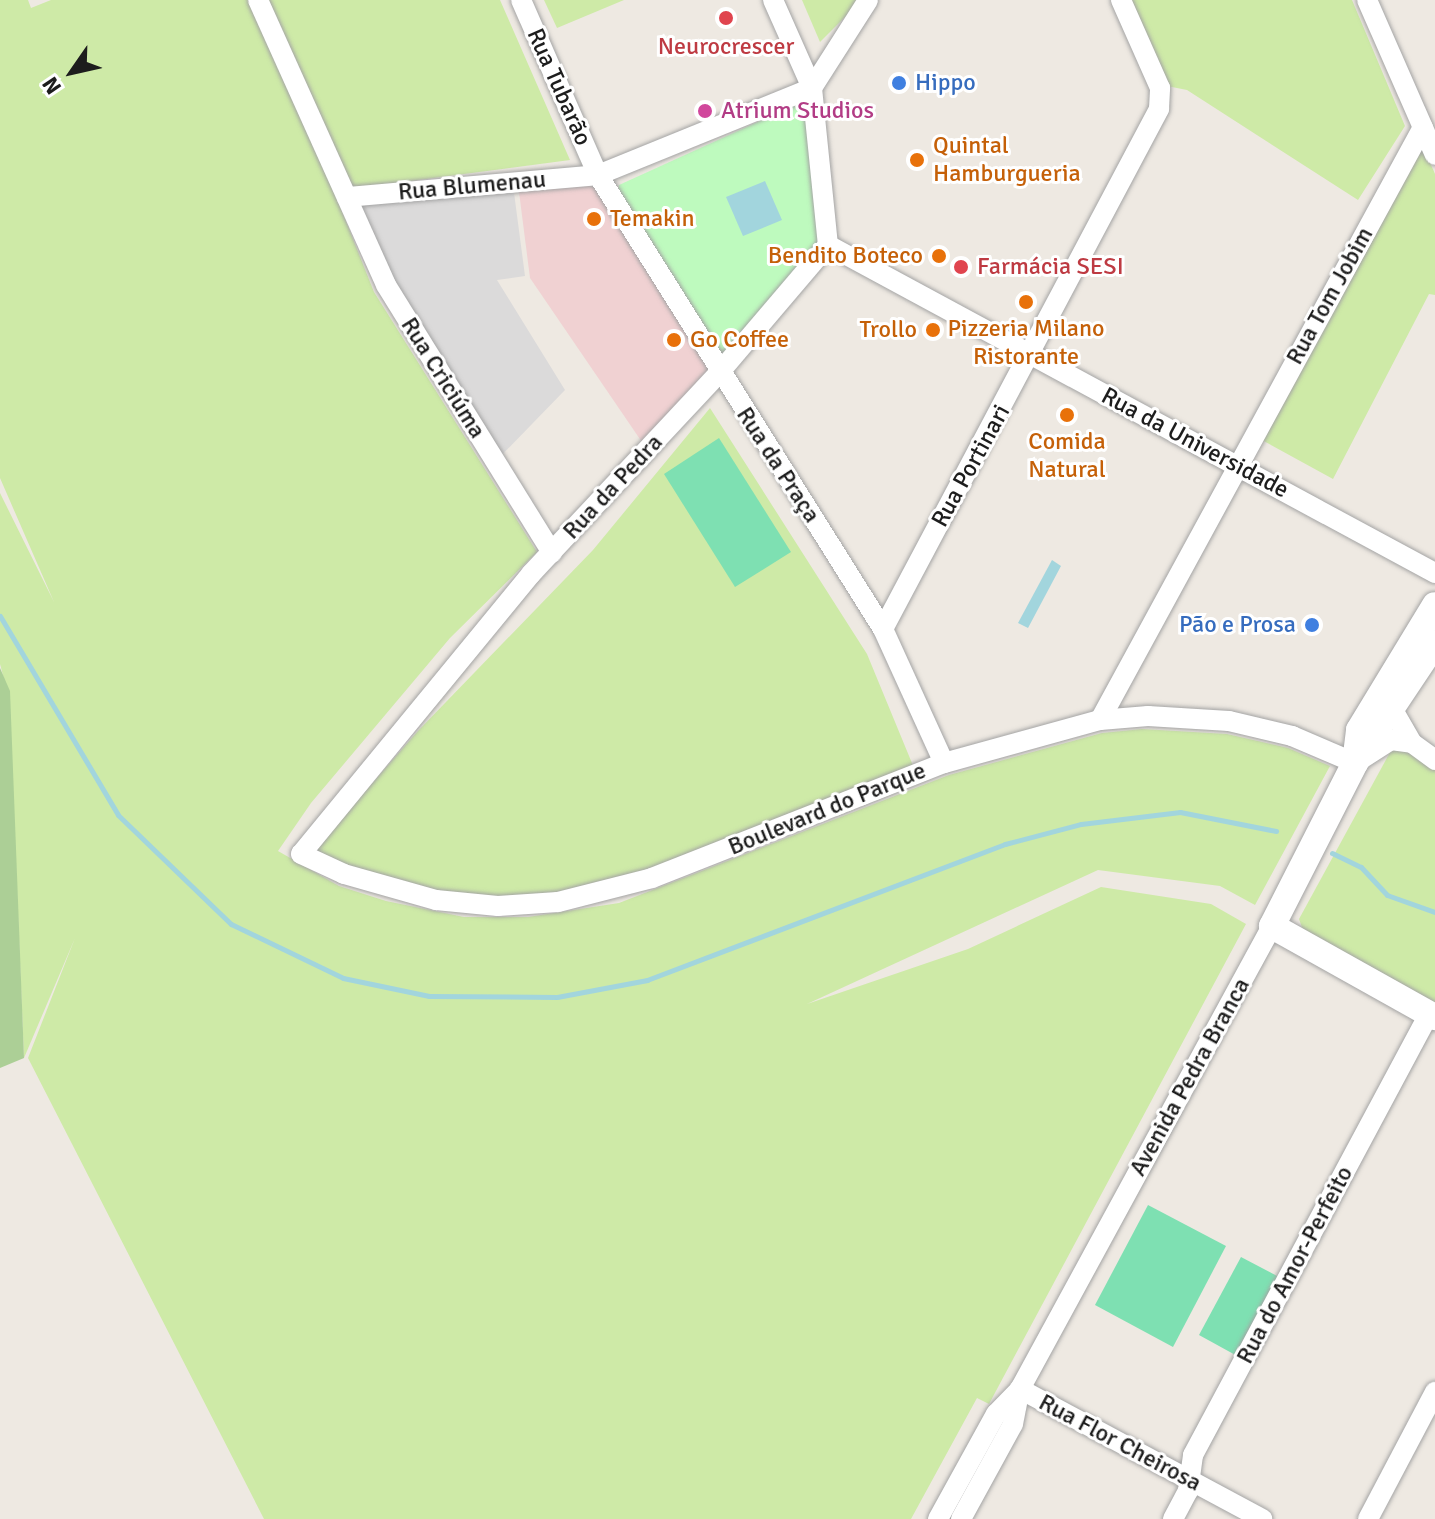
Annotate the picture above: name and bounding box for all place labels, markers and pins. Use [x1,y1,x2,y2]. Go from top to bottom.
marker: Neurocrescer [715,7,737,29]
place label: Neurocrescer [658,33,794,61]
place label: Hippo [915,69,976,97]
marker: Hippo [890,74,908,92]
place label: Atrium Studios [721,97,874,125]
marker: Atrium Studios [696,102,714,120]
place label: Quintal Hamburgueria [933,132,1081,188]
marker: Quintal Hamburgueria [908,151,926,169]
place label: Temakin [610,205,695,233]
marker: Temakin [585,210,603,228]
place label: Bendito Boteco [768,242,923,270]
marker: Bendito Boteco [930,247,948,265]
place label: Farmácia SESI [977,253,1124,281]
marker: Farmácia SESI [952,258,970,276]
marker: Pizzeria Milano Ristorante [1017,293,1035,311]
place label: Pizzeria Milano Ristorante [947,315,1105,371]
place label: Trollo [859,316,917,344]
marker: Trollo [924,321,942,339]
place label: Go Coffee [690,326,789,354]
marker: Go Coffee [665,331,683,349]
marker: Comida Natural [1058,406,1076,424]
place label: Comida Natural [1028,428,1106,484]
place label: Pão e Prosa [1179,611,1296,639]
marker: Pão e Prosa [1303,616,1321,634]

